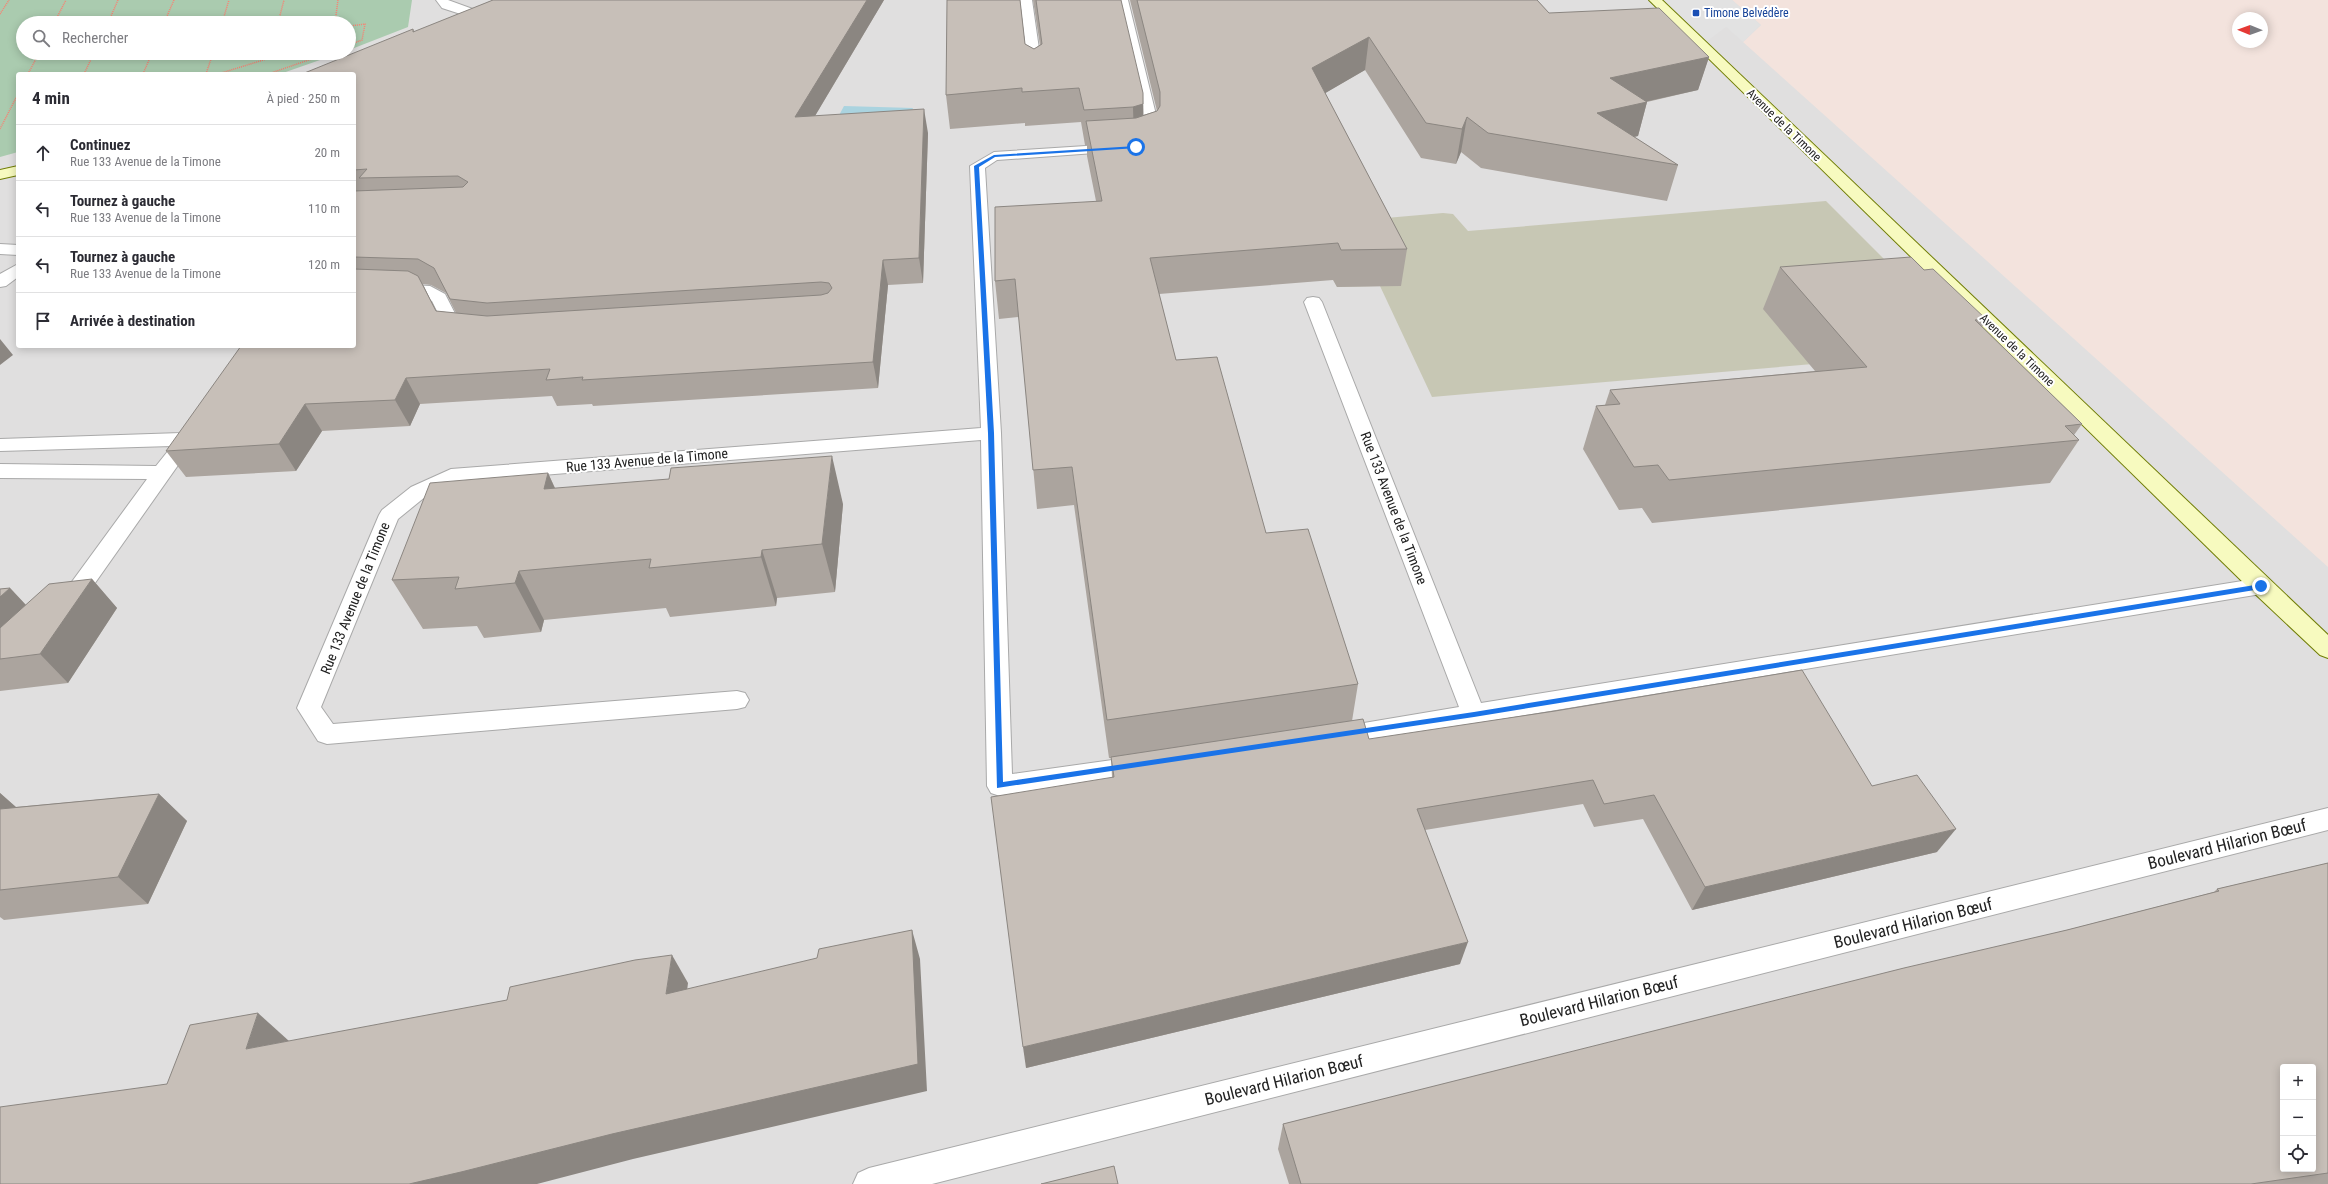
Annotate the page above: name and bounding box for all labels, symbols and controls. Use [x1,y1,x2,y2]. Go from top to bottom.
place label: Timone Belvédère [1704,6,1789,20]
marker: Timone Belvédère [1691,8,1701,18]
north arrow [2232,12,2268,48]
search box [16,16,356,60]
icon: search [30,27,52,49]
text: Rechercher [62,29,128,47]
street label: Avenue de la Timone [1744,86,1824,164]
text: 4 min [32,88,70,108]
text: À pied · 250 m [266,91,340,106]
text: Continuez [70,136,131,154]
route start [1127,138,1145,156]
icon: ahead [32,142,54,164]
text: 20 m [314,145,340,160]
text: Rue 133 Avenue de la Timone [70,154,221,169]
text: Tournez à gauche [70,192,175,210]
icon: left [32,198,54,220]
text: 110 m [308,201,340,216]
text: Rue 133 Avenue de la Timone [70,210,221,225]
text: Tournez à gauche [70,248,175,266]
icon: left [32,254,54,276]
text: 120 m [308,257,340,272]
text: Rue 133 Avenue de la Timone [70,266,221,281]
icon: arrive [32,310,54,332]
street label: Avenue de la Timone [1977,311,2057,389]
text: Arrivée à destination [70,312,195,330]
street label: Rue 133 Avenue de la Timone [1357,429,1431,587]
street label: Rue 133 Avenue de la Timone [565,445,729,475]
street label: Rue 133 Avenue de la Timone [317,519,393,676]
route end [2252,577,2270,595]
street label: Boulevard Hilarion Bœuf [2146,814,2309,873]
street label: Boulevard Hilarion Bœuf [1832,893,1995,952]
street label: Boulevard Hilarion Bœuf [1518,971,1681,1030]
street label: Boulevard Hilarion Bœuf [1203,1050,1366,1109]
map controls [2280,1064,2316,1172]
button: + [2280,1064,2316,1100]
button: − [2280,1100,2316,1136]
button: locate [2280,1136,2316,1172]

